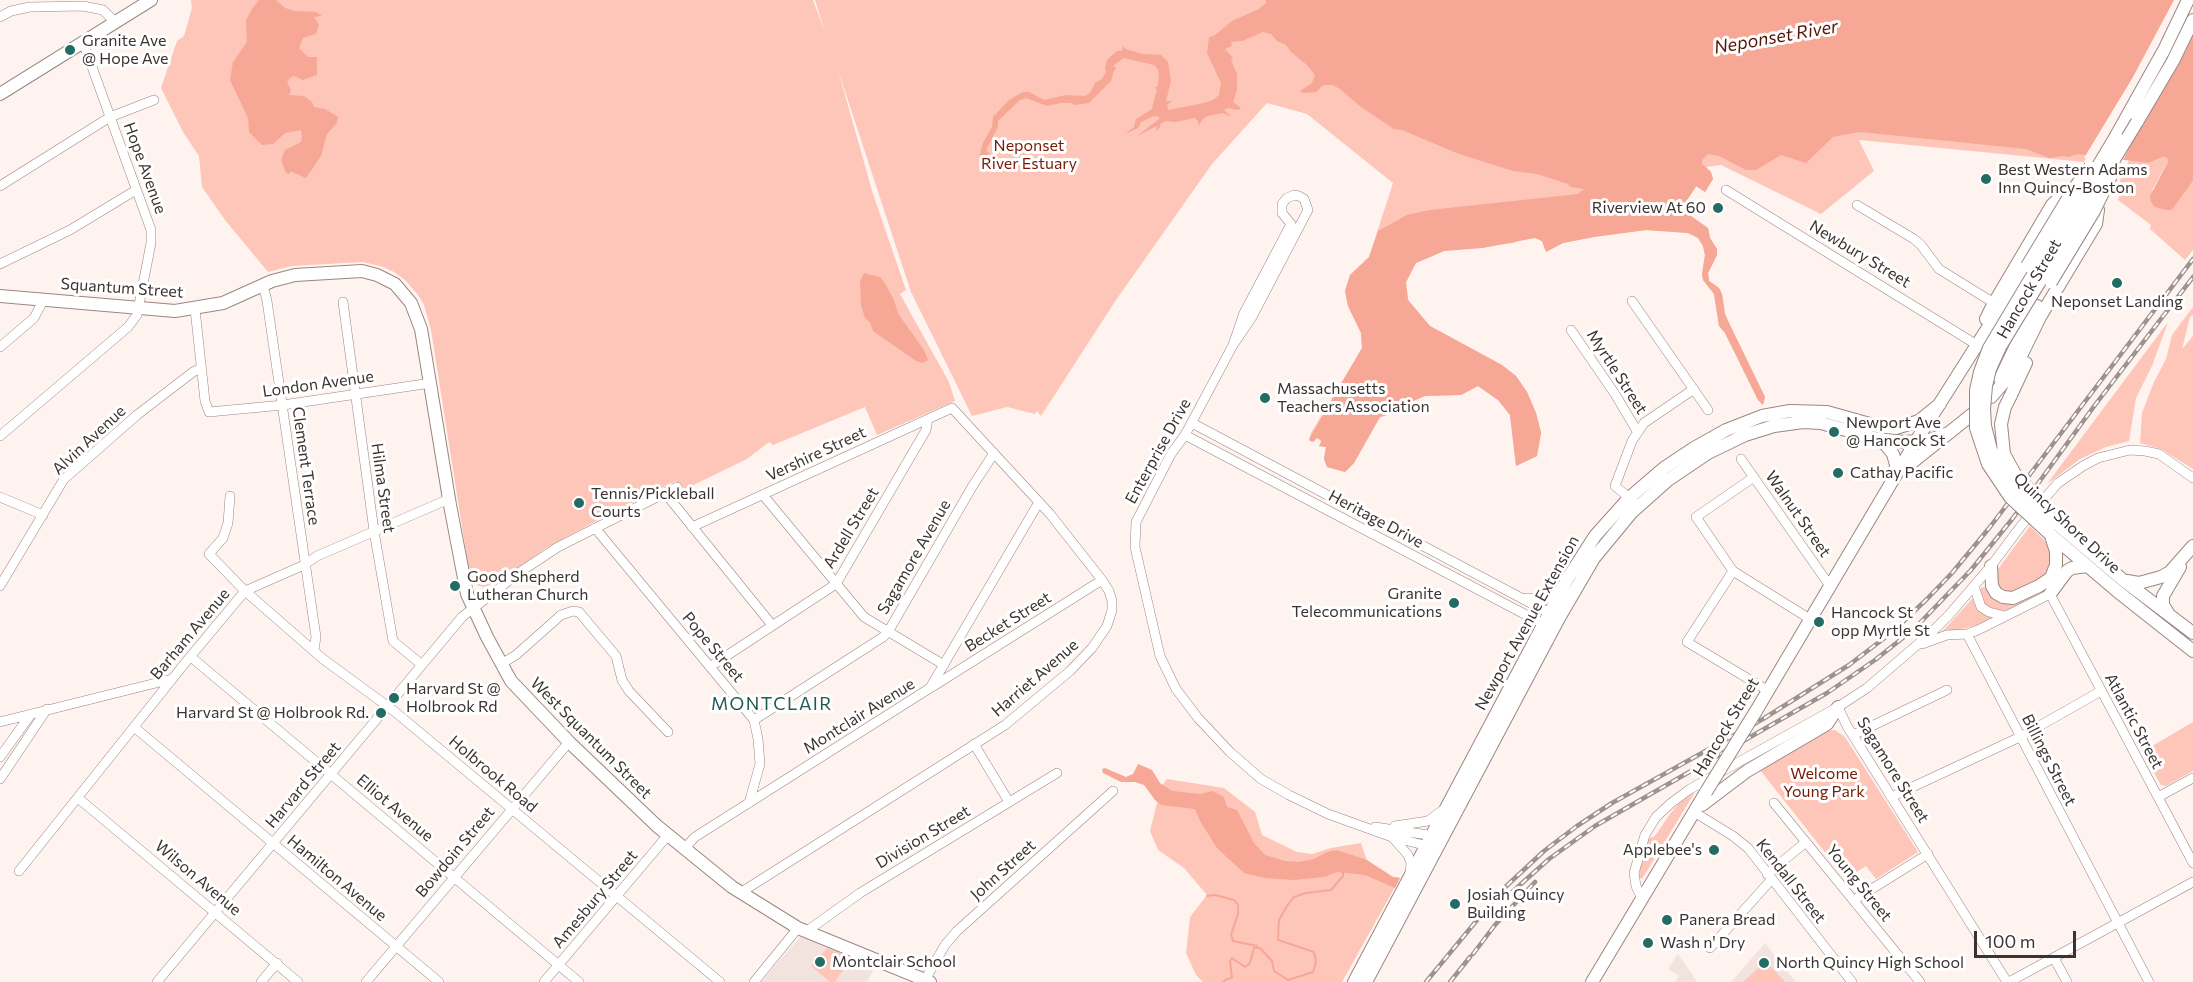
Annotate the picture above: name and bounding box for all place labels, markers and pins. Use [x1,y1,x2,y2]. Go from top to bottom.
place label: Granite Ave @ Hope Ave [82,31,168,69]
marker: Granite Ave @ Hope Ave [63,43,77,57]
place label: Best Western Adams Inn Quincy-Boston [1998,160,2148,198]
marker: Best Western Adams Inn Quincy-Boston [1979,172,1993,186]
place label: Riverview At 60 [1592,198,1706,218]
marker: Riverview At 60 [1711,201,1725,215]
marker: Neponset Landing [2110,276,2124,290]
place label: Neponset Landing [2051,292,2183,312]
place label: Massachusetts Teachers Association [1277,379,1430,417]
marker: Massachusetts Teachers Association [1258,391,1272,405]
place label: Newport Ave @ Hancock St [1846,413,1946,451]
marker: Newport Ave @ Hancock St [1827,425,1841,439]
place label: Cathay Pacific [1850,463,1953,483]
marker: Cathay Pacific [1831,466,1845,480]
place label: Tennis/Pickleball Courts [591,484,715,522]
marker: Tennis/Pickleball Courts [572,496,586,510]
place label: Good Shepherd Lutheran Church [467,567,588,605]
marker: Good Shepherd Lutheran Church [448,579,462,593]
place label: Granite Telecommunications [1291,584,1442,622]
marker: Granite Telecommunications [1447,596,1461,610]
place label: Hancock St opp Myrtle St [1831,603,1930,641]
marker: Hancock St opp Myrtle St [1812,615,1826,629]
place label: Harvard St @ Holbrook Rd [406,679,501,717]
marker: Harvard St @ Holbrook Rd [387,691,401,705]
place label: Harvard St @ Holbrook Rd. [176,703,369,723]
marker: Harvard St @ Holbrook Rd. [374,706,388,720]
place label: Applebee's [1623,840,1702,860]
marker: Applebee's [1707,843,1721,857]
place label: Josiah Quincy Building [1467,885,1565,923]
marker: Josiah Quincy Building [1448,897,1462,911]
place label: Panera Bread [1679,910,1775,930]
marker: Panera Bread [1660,913,1674,927]
place label: Wash n' Dry [1660,933,1745,953]
marker: Wash n' Dry [1641,936,1655,950]
place label: Montclair School [832,952,956,972]
place label: North Quincy High School [1776,953,1964,973]
marker: Montclair School [813,955,827,969]
marker: North Quincy High School [1757,956,1771,970]

